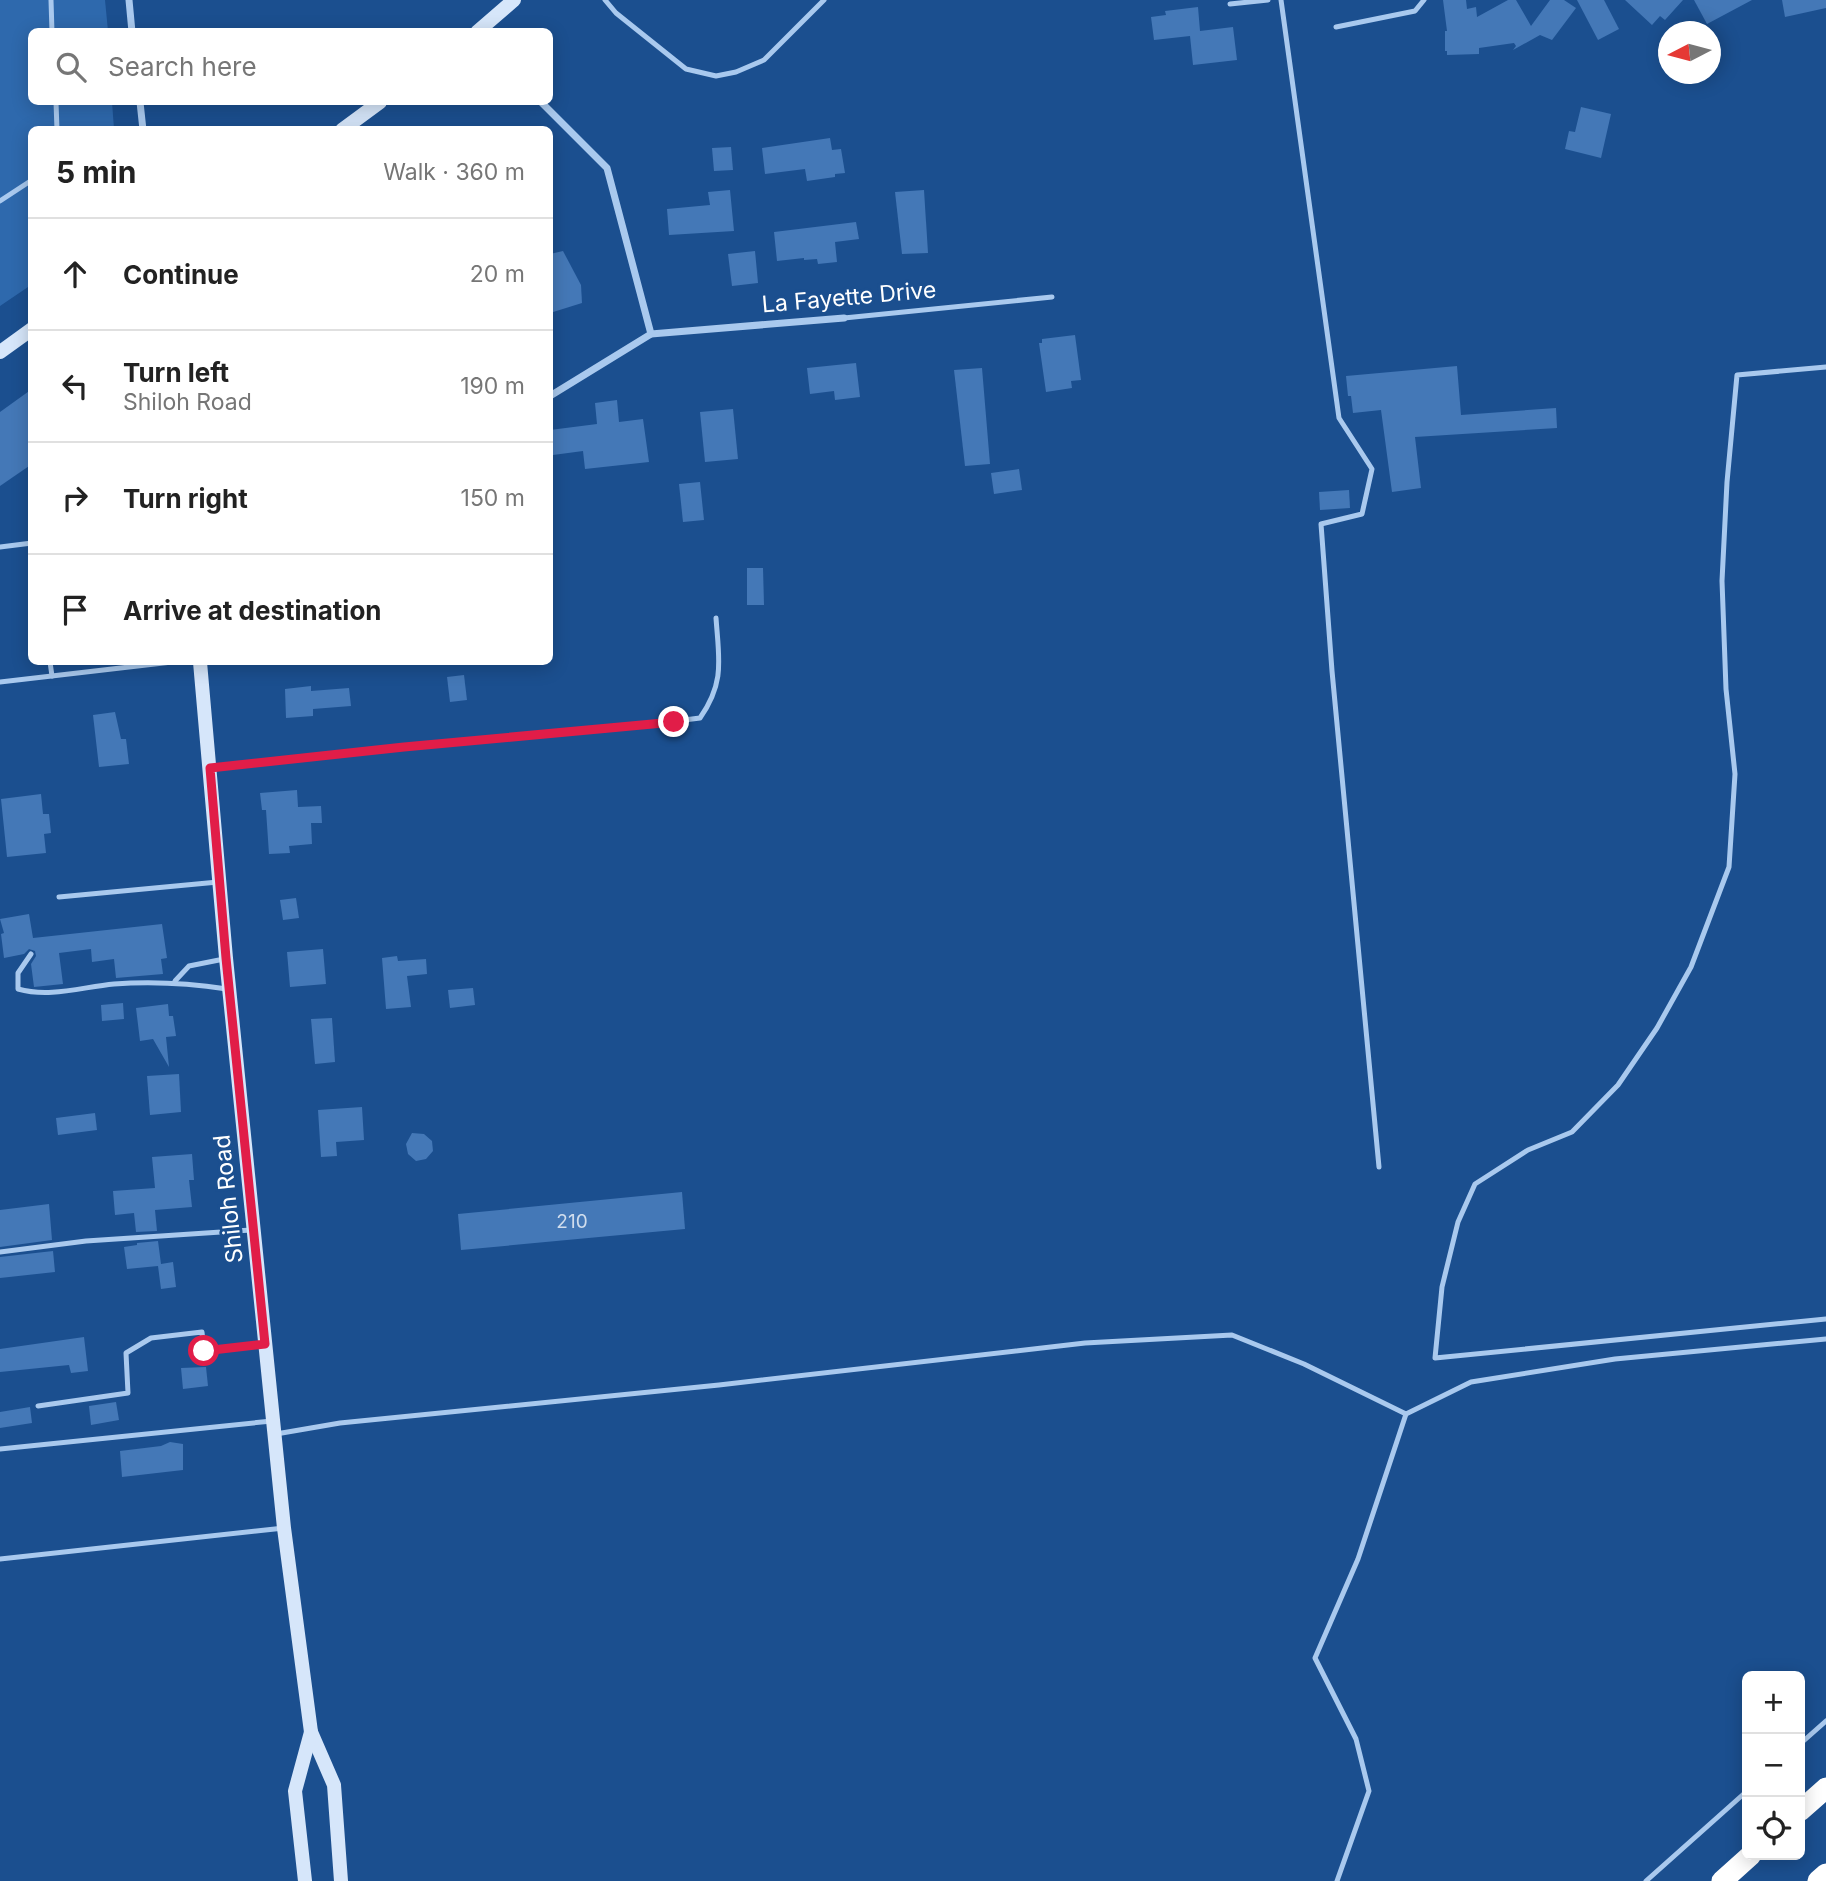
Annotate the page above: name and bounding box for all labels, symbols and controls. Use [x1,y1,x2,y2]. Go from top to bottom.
north arrow [1658,21,1721,84]
search box [28,28,553,105]
icon: search [52,48,90,86]
text: Search here [108,51,257,82]
text: 5 min [56,154,136,190]
text: Walk · 360 m [383,158,525,186]
icon: ahead [56,255,94,293]
text: Continue [123,259,239,290]
text: 20 m [470,260,525,288]
street label: La Fayette Drive [761,275,937,319]
text: Turn left [123,357,229,388]
icon: left [56,367,94,405]
text: 190 m [460,372,525,400]
text: Shiloh Road [123,388,252,416]
icon: right [56,479,94,517]
text: Turn right [123,483,248,514]
text: 150 m [461,484,525,512]
icon: arrive [56,591,94,629]
text: Arrive at destination [123,595,382,626]
route end [658,706,689,737]
street label: Shiloh Road [207,1133,249,1265]
house number: 210 [556,1210,588,1233]
route start [188,1335,219,1366]
map controls [1742,1671,1805,1860]
button: + [1742,1671,1805,1734]
button: − [1742,1734,1805,1797]
button: locate [1742,1797,1805,1860]

